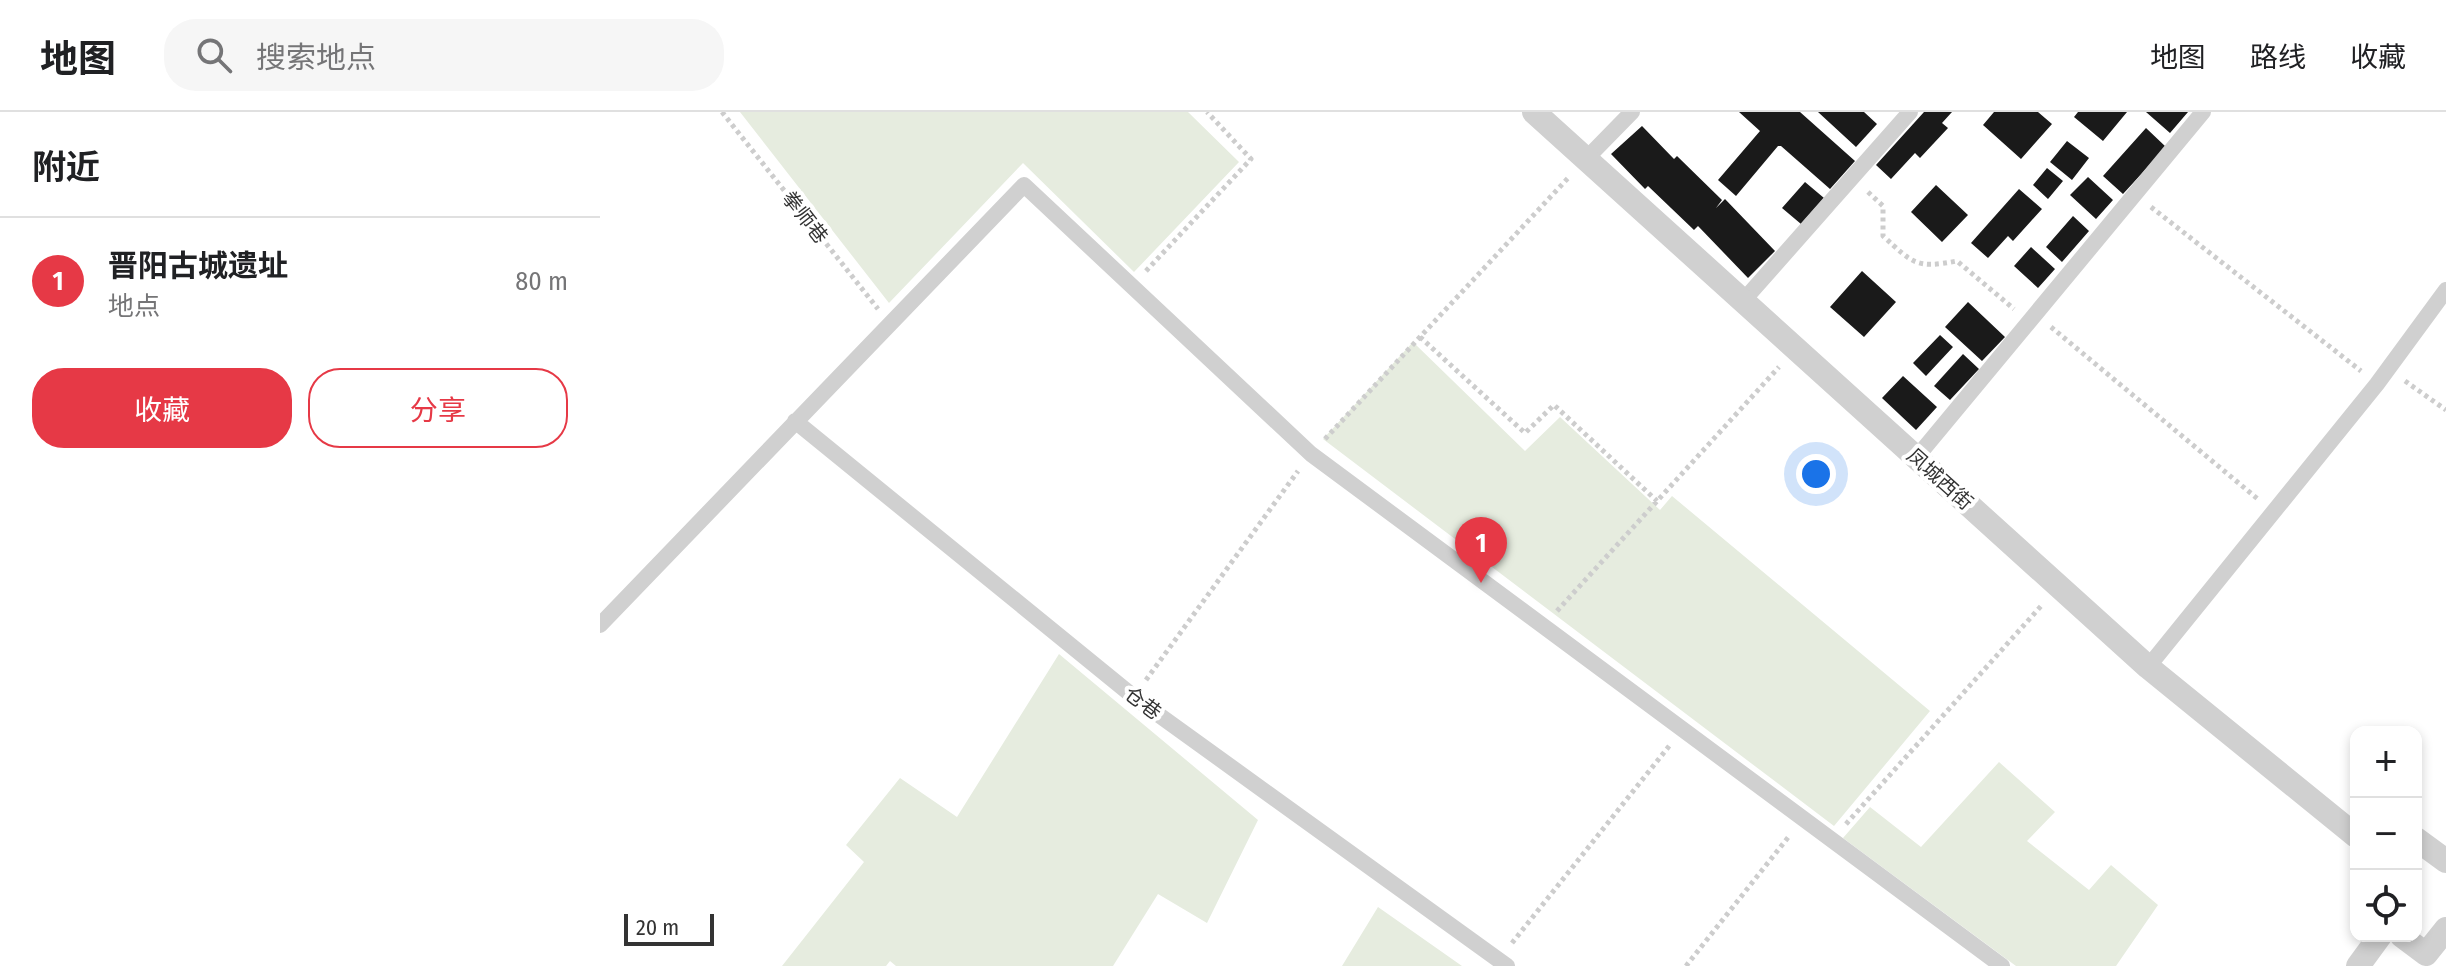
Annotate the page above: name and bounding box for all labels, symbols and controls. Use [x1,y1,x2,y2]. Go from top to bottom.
search box [164,19,724,91]
icon: search [192,33,236,77]
text: 地图 [40,36,116,82]
text: 搜索地点 [256,40,376,76]
text: 地图 [2150,41,2206,74]
text: 路线 [2250,41,2306,74]
text: 收藏 [2350,41,2406,74]
text: 附近 [32,147,100,188]
street label: 拳师巷 [777,186,833,248]
text: 晋阳古城遗址 [108,248,288,284]
text: 1 [53,266,64,297]
text: 80 m [515,266,568,297]
text: 地点 [108,291,160,322]
button: 收藏 [32,368,292,448]
button: 分享 [308,368,568,448]
street label: 凤城西街 [1902,443,1978,515]
your location [1796,454,1836,494]
pin: 1 [1455,517,1507,583]
street label: 仓巷 [1120,681,1166,725]
map controls [2350,726,2422,942]
button: + [2350,726,2422,798]
button: − [2350,798,2422,870]
button: locate [2350,870,2422,942]
scale bar [624,910,714,946]
text: 20 m [636,914,679,941]

